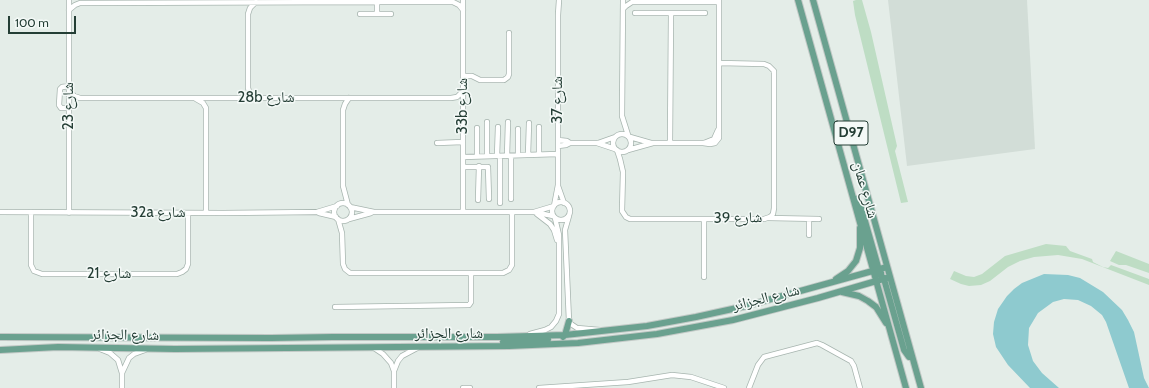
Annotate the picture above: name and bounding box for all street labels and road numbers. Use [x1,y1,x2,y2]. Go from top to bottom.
street label: شارع 37 [549,76,567,124]
street label: 33b شارع [454,78,472,134]
street label: شارع 23 [60,82,78,130]
street label: 28b شارع [237,89,295,107]
road number: D97 [834,121,868,145]
street label: شارع عمان [848,160,882,220]
street label: 32a شارع [130,204,186,222]
street label: شارع 39 [714,209,762,227]
street label: شارع 21 [87,265,131,283]
street label: شارع الجزائر [731,281,801,315]
street label: شارع الجزائر [91,325,159,345]
street label: شارع الجزائر [415,325,483,343]

